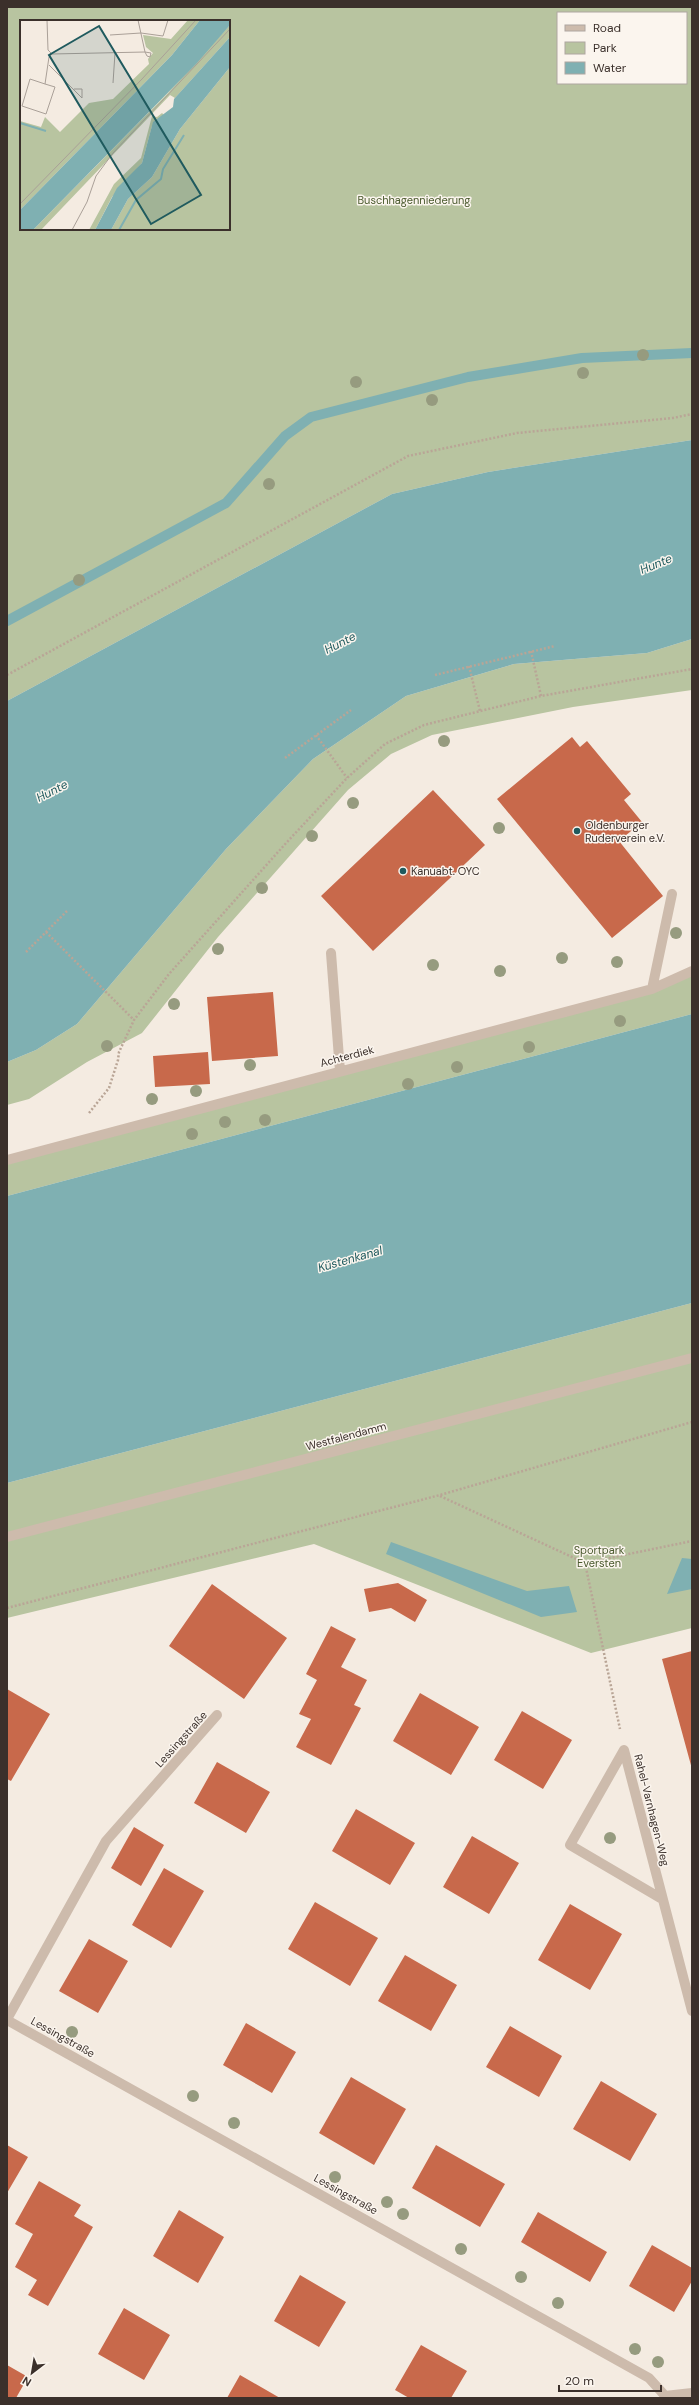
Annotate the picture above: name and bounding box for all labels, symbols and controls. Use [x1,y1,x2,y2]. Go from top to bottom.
legend [557,12,687,84]
inset map [20,20,230,230]
text: Road [593,20,621,36]
text: Park [593,40,617,56]
text: Water [593,60,627,76]
park label: Buschhagenniederung [357,193,471,207]
water label: Hunte [638,550,675,578]
water label: Hunte [322,628,359,658]
water label: Hunte [34,776,71,806]
place label: Oldenburger Ruderverein e.V. [585,818,665,845]
marker: Oldenburger Ruderverein e.V. [572,826,582,836]
place label: Kanuabt. OYC [411,864,480,878]
marker: Kanuabt. OYC [398,866,408,876]
street label: Achterdiek [319,1042,376,1070]
water label: Küstenkanal [316,1242,384,1276]
street label: Westfalendamm [304,1418,388,1453]
park label: Sportpark Eversten [574,1543,625,1570]
street label: Lessingstraße [152,1708,210,1770]
street label: Rahel-Varnhagen-Weg [631,1753,673,1867]
street label: Lessingstraße [29,2014,97,2060]
street label: Lessingstraße [312,2171,380,2217]
north arrow [12,2353,52,2393]
scale bar [559,2367,661,2393]
text: 20 m [565,2373,594,2389]
text: N [20,2374,34,2390]

